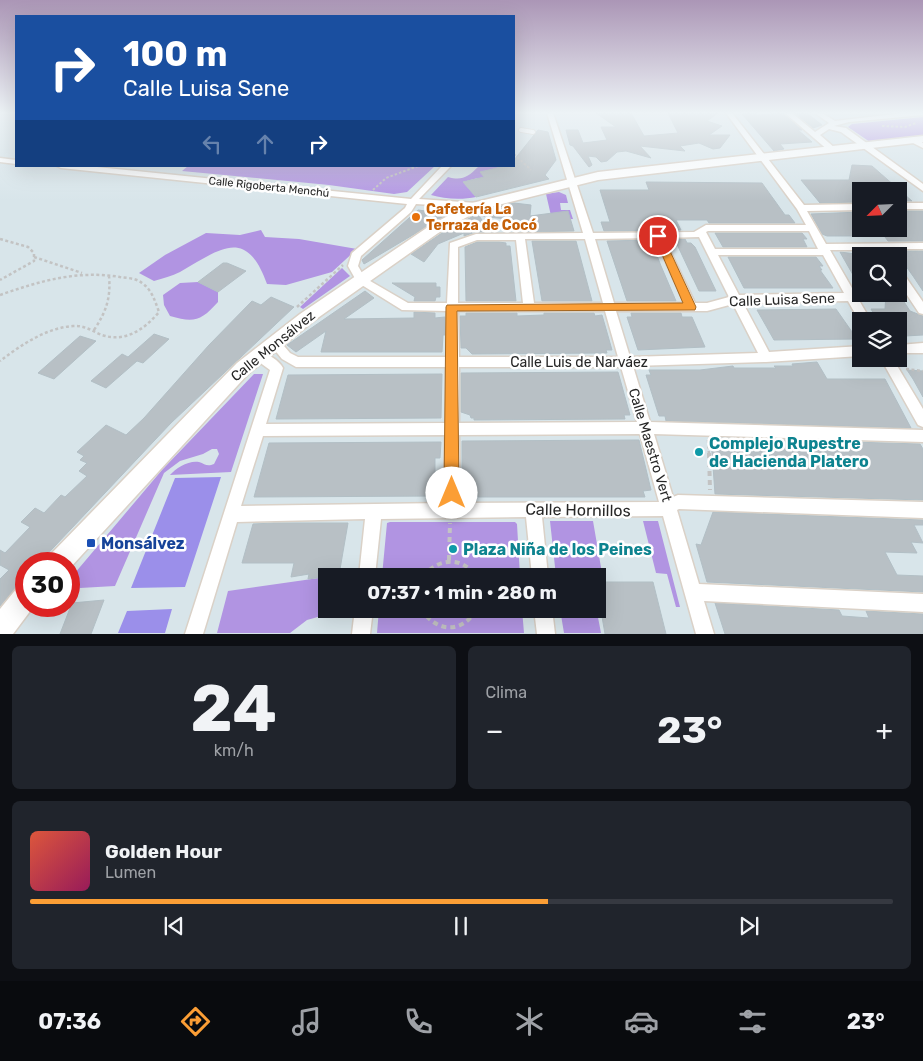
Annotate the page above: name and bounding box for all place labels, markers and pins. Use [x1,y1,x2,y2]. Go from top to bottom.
place label: Cafetería La Terraza de Cocó [426,201,537,234]
marker: Cafetería La Terraza de Cocó [410,211,422,223]
pin [637,215,679,257]
place label: Complejo Rupestre de Hacienda Platero [709,434,869,471]
marker: Complejo Rupestre de Hacienda Platero [693,446,705,458]
place label: Monsálvez [101,534,185,553]
marker: Monsálvez [85,537,97,549]
place label: Plaza Niña de los Peines [463,540,652,559]
marker: Plaza Niña de los Peines [447,543,459,555]

